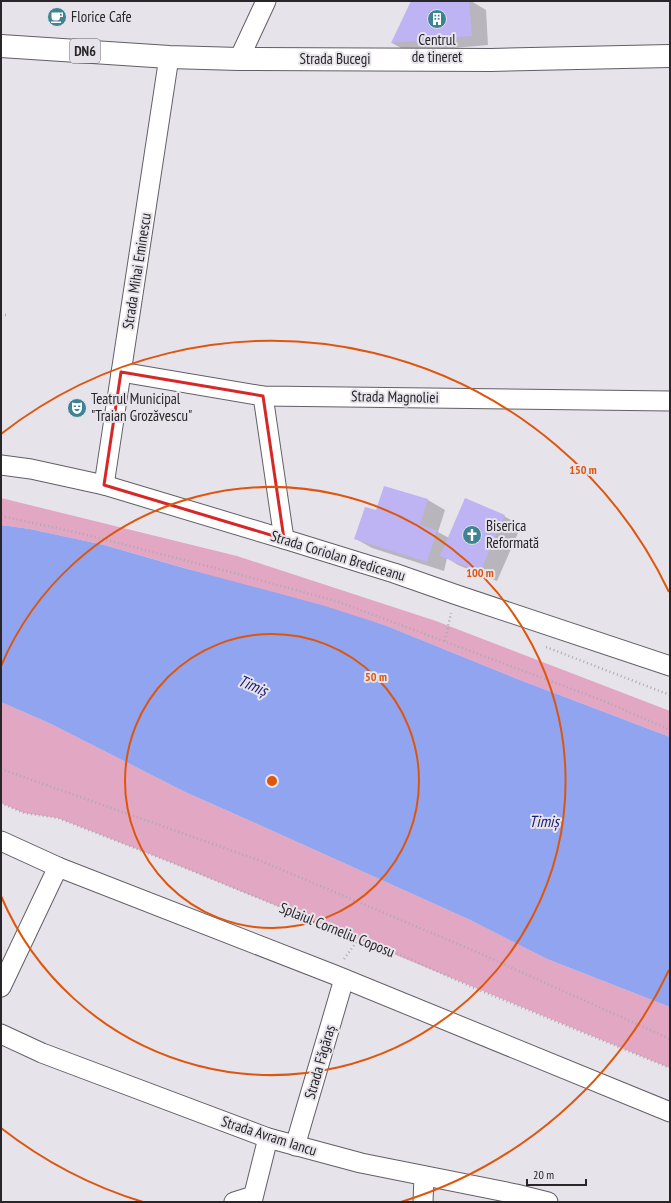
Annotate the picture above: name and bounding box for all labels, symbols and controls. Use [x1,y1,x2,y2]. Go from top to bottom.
cafe icon: Florice Cafe [46,6,68,28]
place label: Florice Cafe [71,7,132,26]
building icon: Centrul de tineret [426,8,448,30]
place label: Centrul de tineret [412,30,462,66]
road number: DN6 [70,39,100,63]
street label: Strada Bucegi [300,49,370,68]
street label: Strada Mihai Eminescu [118,211,155,330]
street label: Strada Magnoliei [351,386,439,407]
place label: Teatrul Municipal "Traian Grozăvescu" [91,389,192,425]
theatre icon: Teatrul Municipal "Traian Grozăvescu" [66,397,88,419]
text: 150 m [569,462,597,477]
place label: Biserica Reformată [486,516,539,552]
church icon: Biserica Reformată [461,524,483,546]
street label: Strada Coriolan Brediceanu [268,526,408,585]
text: 100 m [466,565,494,580]
text: 50 m [365,669,387,684]
water label: Timiș [235,670,272,701]
centre of rings [265,774,279,788]
water label: Timiș [529,811,561,831]
street label: Splaiul Corneliu Coposu [277,898,398,961]
street label: Strada Făgăraș [300,1023,339,1101]
street label: Strada Avram Iancu [219,1111,319,1160]
scale bar [527,1161,586,1187]
text: 20 m [533,1167,554,1182]

